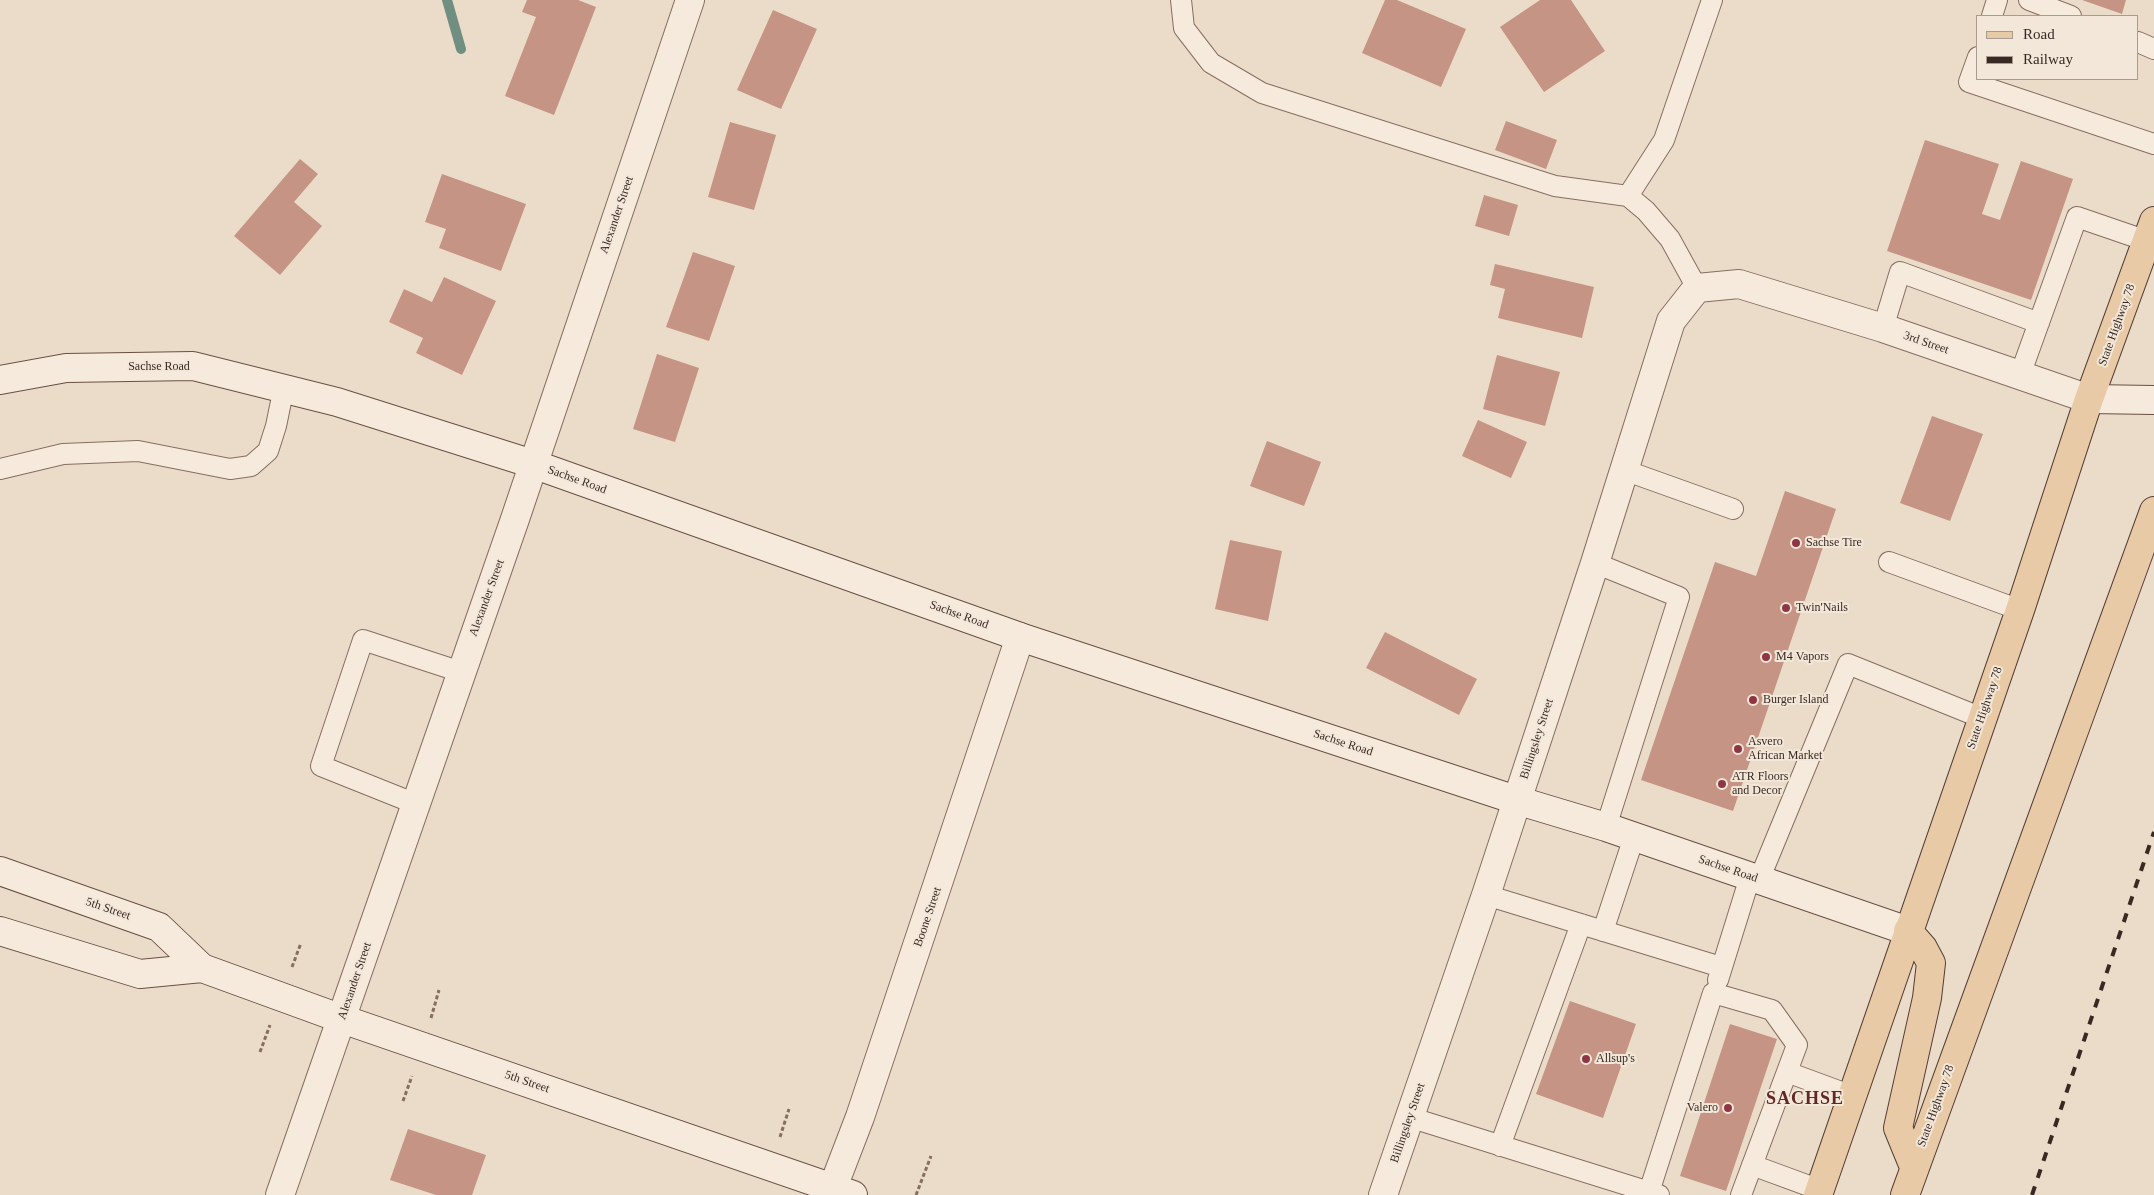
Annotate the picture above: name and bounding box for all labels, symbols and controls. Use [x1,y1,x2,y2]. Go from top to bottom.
legend [1976,15,2139,80]
text: Road [2023,26,2055,42]
text: Railway [2023,51,2073,67]
street label: Alexander Street [597,174,637,256]
street label: State Highway 78 [2096,282,2138,368]
street label: 3rd Street [1901,329,1951,357]
street label: Sachse Road [128,360,190,374]
street label: Sachse Road [546,463,608,497]
place label: Sachse Tire [1806,536,1862,550]
marker: Sachse Tire [1790,537,1802,549]
street label: Alexander Street [466,557,508,639]
street label: Sachse Road [928,598,990,632]
place label: Twin'Nails [1796,601,1848,615]
marker: Twin'Nails [1780,602,1792,614]
place label: M4 Vapors [1776,650,1829,664]
marker: M4 Vapors [1760,651,1772,663]
street label: State Highway 78 [1964,665,2006,751]
place label: Burger Island [1763,693,1828,707]
marker: Burger Island [1747,694,1759,706]
street label: Billingsley Street [1517,697,1557,781]
street label: Sachse Road [1311,727,1375,759]
place label: Asvero African Market [1748,735,1822,763]
marker: Asvero African Market [1732,743,1744,755]
place label: ATR Floors and Decor [1732,770,1788,798]
marker: ATR Floors and Decor [1716,778,1728,790]
street label: Sachse Road [1697,852,1759,886]
street label: Boone Street [911,885,945,949]
street label: 5th Street [84,895,132,923]
street label: Alexander Street [335,940,375,1022]
place label: Allsup's [1596,1052,1635,1066]
marker: Allsup's [1580,1053,1592,1065]
street label: State Highway 78 [1915,1063,1957,1149]
street label: 5th Street [503,1068,551,1096]
street label: Billingsley Street [1388,1081,1428,1165]
district label: SACHSE [1765,1088,1845,1110]
place label: Valero [1687,1101,1718,1115]
marker: Valero [1722,1102,1734,1114]

